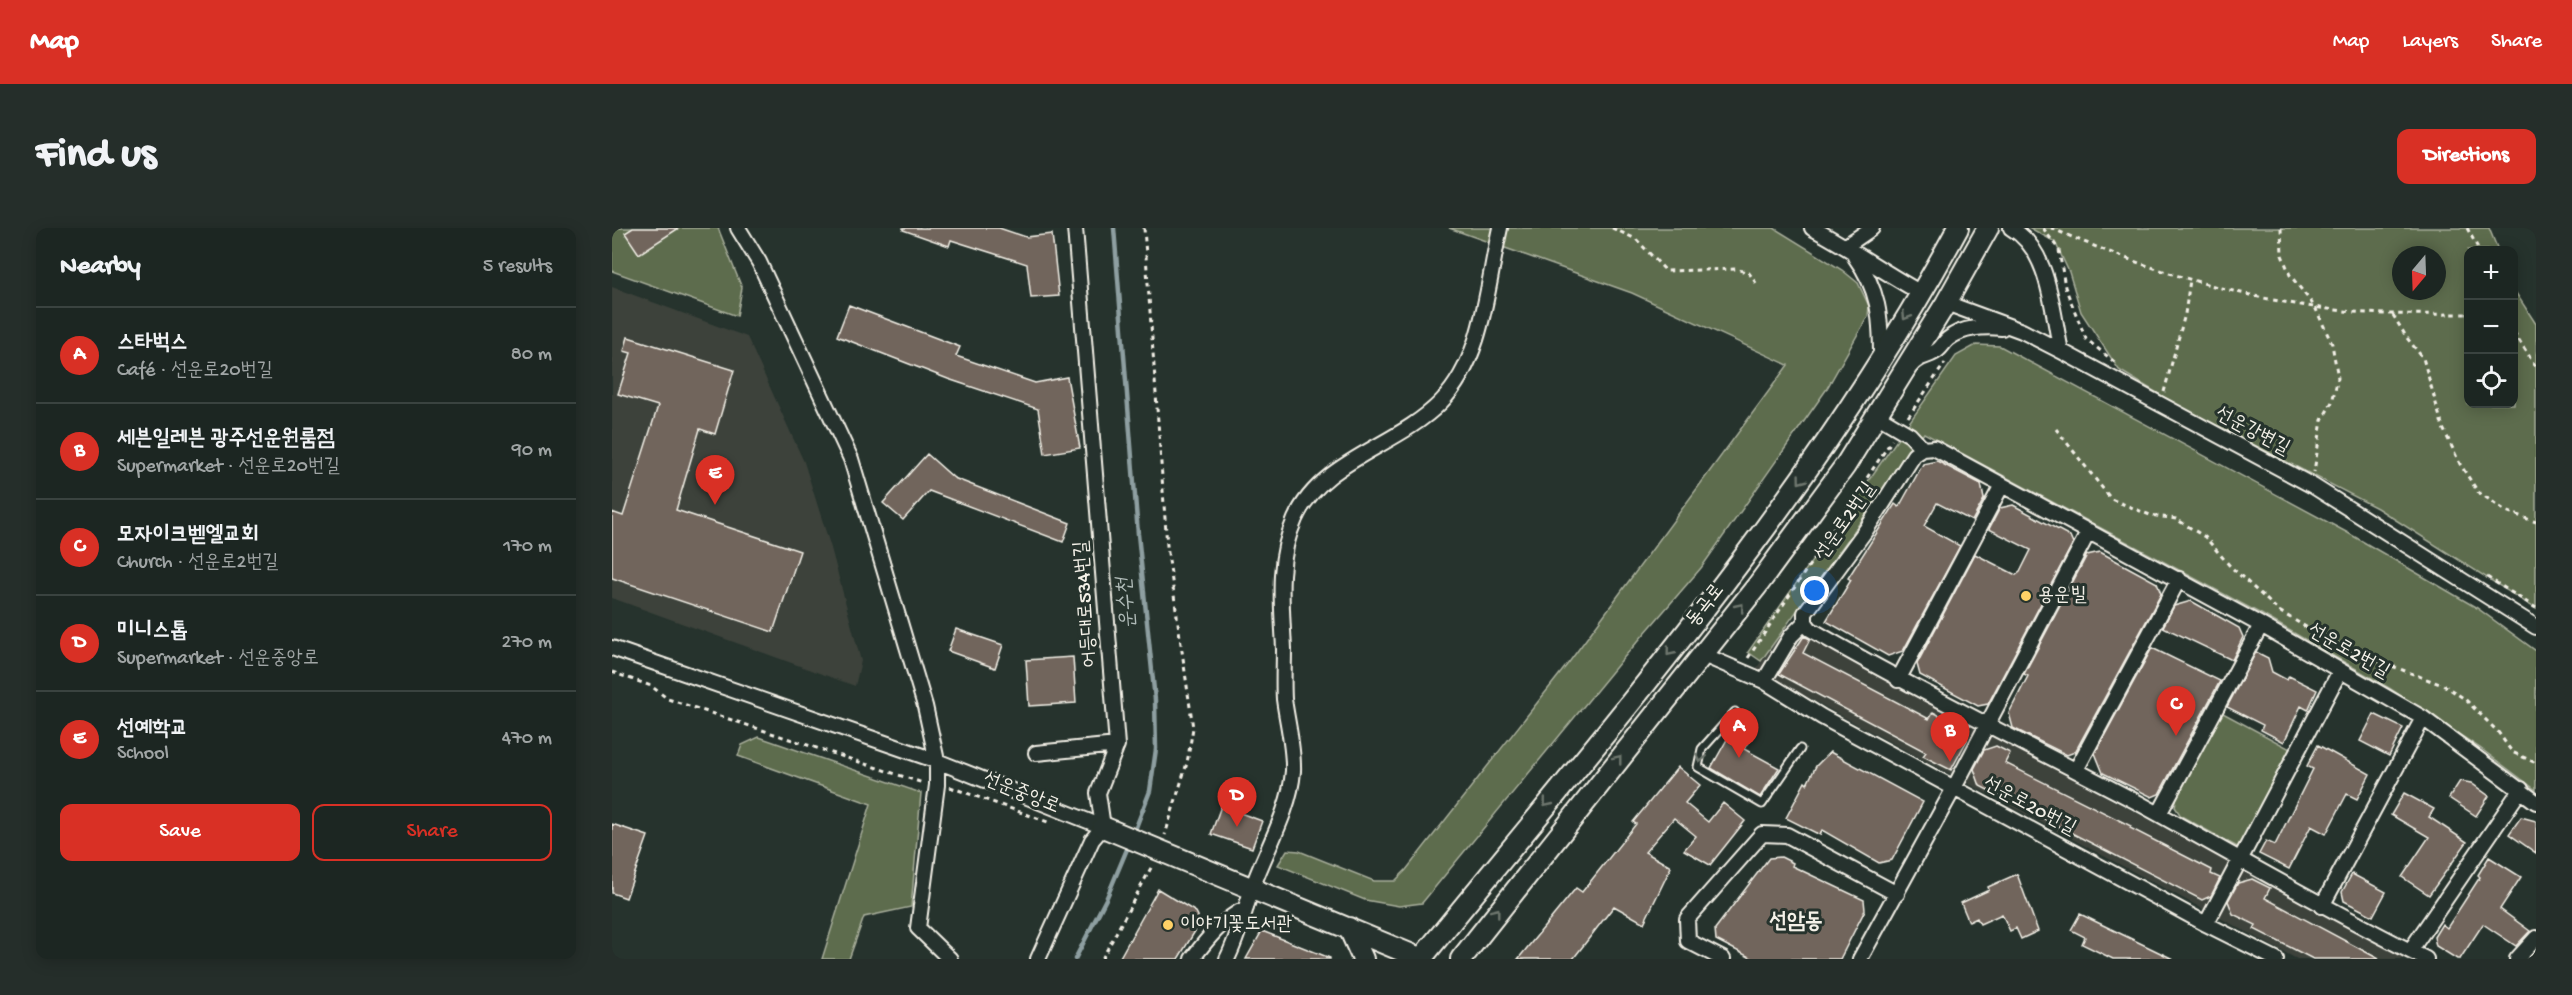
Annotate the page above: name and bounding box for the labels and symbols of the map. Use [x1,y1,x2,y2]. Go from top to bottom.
north arrow [2392,246,2446,300]
one-way arrow [1902,310,1914,320]
street label: 선운강변길 [2211,403,2293,461]
pin: E [696,456,734,505]
one-way arrow [1797,473,1808,484]
street label: 선운로2번길 [1811,478,1881,566]
street label: 어등대로534번길 [1071,540,1103,668]
water label: 운수천 [1113,575,1143,629]
your location [1800,576,1829,605]
street label: 동곡로 [1682,580,1730,632]
place label: 용운빌 [2038,585,2087,608]
marker: 용운빌 [2019,589,2033,603]
one-way arrow [1732,603,1743,614]
street label: 선운로2번길 [2303,619,2393,685]
one-way arrow [1667,645,1678,656]
pin: C [2156,686,2196,736]
pin: A [1720,708,1758,758]
pin: B [1930,712,1970,762]
one-way arrow [1695,753,1708,763]
one-way arrow [1610,755,1621,766]
street label: 선운중앙로 [979,768,1063,820]
street label: 선운로20번길 [1979,773,2079,841]
pin: D [1218,778,1256,827]
one-way arrow [1544,796,1555,807]
one-way arrow [1489,908,1500,919]
district label: 선암동 [1768,910,1823,936]
place label: 이야기꽃도서관 [1180,914,1293,937]
marker: 이야기꽃도서관 [1161,918,1175,932]

